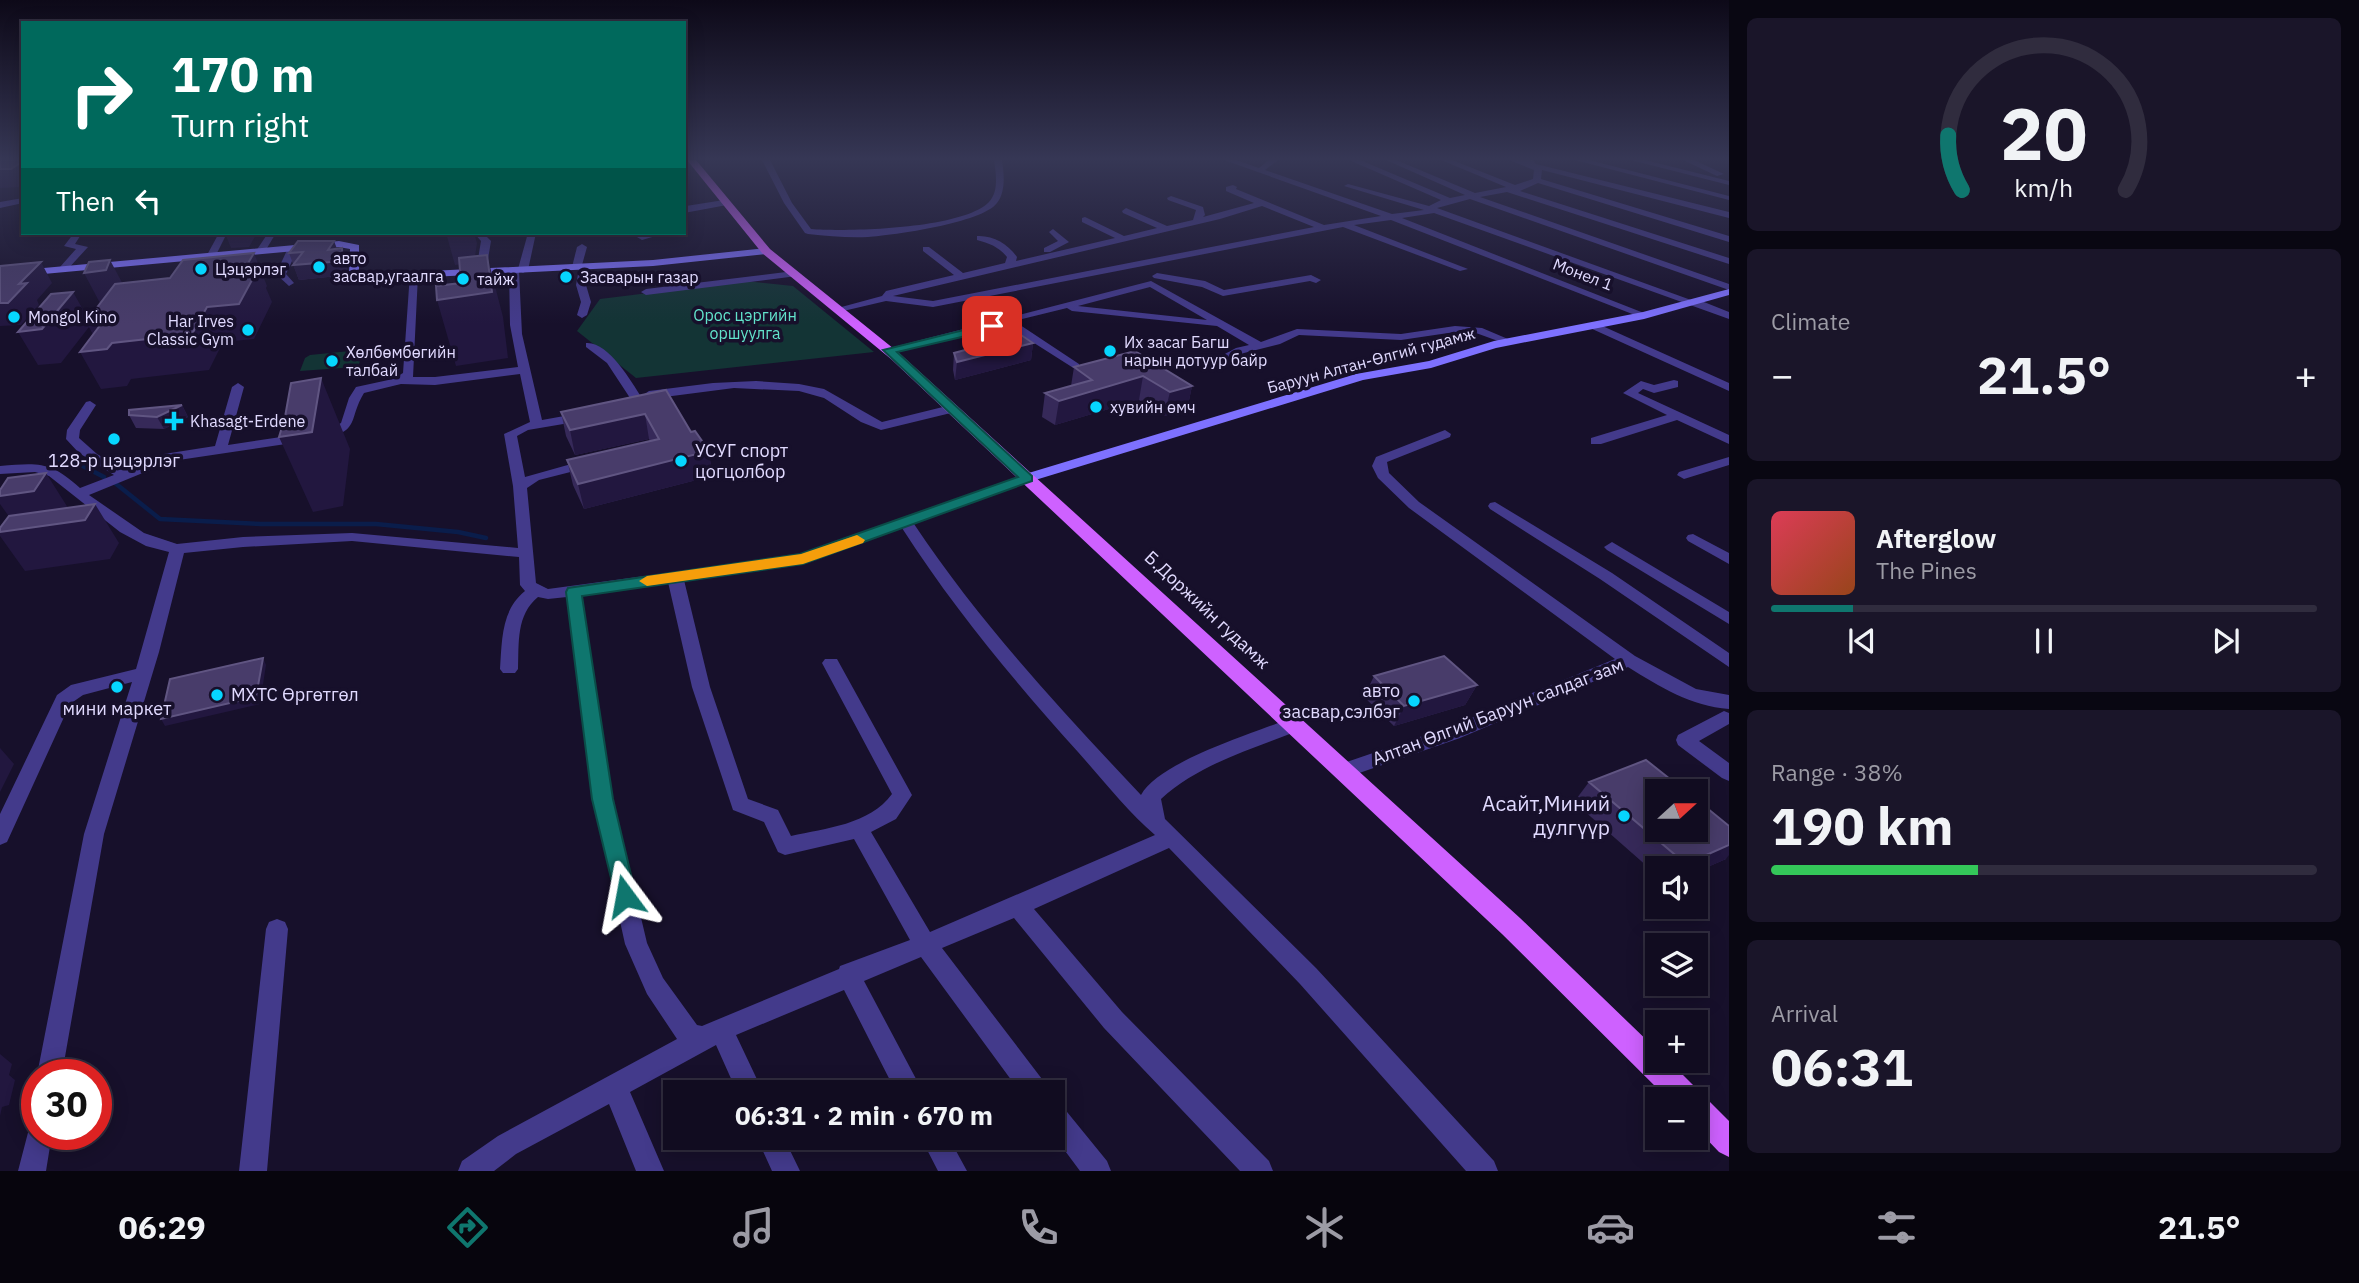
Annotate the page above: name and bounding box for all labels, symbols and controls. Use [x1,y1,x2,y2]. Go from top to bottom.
text: 170 m [171,42,315,105]
icon: right [56,49,147,140]
text: 20 [2000,86,2088,181]
text: Turn right [171,104,309,146]
text: km/h [2015,171,2073,204]
icon: left [129,182,167,220]
text: Then [56,184,115,218]
place label: авто засвар,угаалга [333,248,444,286]
street label: Монел 1 [1550,253,1616,295]
place label: Цэцэрлэг [215,259,286,279]
marker: авто засвар,угаалга [311,259,327,275]
marker: Цэцэрлэг [193,261,209,277]
place label: Засварын газар [580,267,699,287]
place label: тайж [477,269,515,289]
marker: Засварын газар [558,269,574,285]
marker: тайж [455,271,471,287]
pin [962,296,1022,356]
park label: Орос цэргийн оршуулга [693,305,797,343]
text: Climate [1771,306,1850,336]
place label: Mongol Kino [28,307,117,327]
icon: arrive [973,307,1011,345]
marker: Mongol Kino [6,309,22,325]
place label: Har Irves Classic Gym [147,311,234,349]
marker: Har Irves Classic Gym [240,322,256,338]
street label: Баруун Алтан-Өлгий гудамж [1265,323,1477,397]
place label: Их засаг Багш нарын дотуур байр [1124,332,1267,370]
text: 21.5° [1977,341,2111,408]
place label: Хөлбөмбөгийн талбай [346,342,456,380]
marker: Их засаг Багш нарын дотуур байр [1102,343,1118,359]
text: − [1771,350,1794,399]
text: + [2294,350,2317,399]
marker: Хөлбөмбөгийн талбай [324,353,340,369]
place label: хувийн өмч [1110,397,1196,417]
marker: хувийн өмч [1088,399,1104,415]
marker: Khasagt-Erdene [164,411,184,431]
place label: Khasagt-Erdene [190,411,305,431]
marker: 128-р цэцэрлэг [106,431,122,447]
place label: УСУГ спорт цогцолбор [695,439,789,483]
place label: 128-р цэцэрлэг [48,449,180,472]
marker: УСУГ спорт цогцолбор [673,453,689,469]
text: Afterglow [1876,521,1996,555]
street label: Б.Доржийн гудамж [1140,546,1275,674]
text: The Pines [1876,555,1977,585]
icon: previous [1843,622,1881,660]
icon: pause [2025,622,2063,660]
icon: next [2207,622,2245,660]
street label: Алтан Өлгий Баруун салдаг зам [1369,653,1627,770]
marker: мини маркет [109,679,125,695]
place label: авто засвар,сэлбэг [1283,679,1400,723]
place label: МХТС Өргөтгөл [231,683,359,706]
marker: МХТС Өргөтгөл [209,687,225,703]
marker: авто засвар,сэлбэг [1406,693,1422,709]
place label: мини маркет [63,697,172,720]
text: Range · 38% [1771,757,1903,787]
north arrow [1645,779,1708,842]
map controls [1645,779,1708,1150]
place label: Асайт,Миний дулгүүр [1482,789,1610,841]
text: 190 km [1771,792,1953,859]
marker: Асайт,Миний дулгүүр [1616,808,1632,824]
button: sound [1645,856,1708,919]
position arrow [588,859,662,933]
button: layers [1645,933,1708,996]
text: Arrival [1771,998,1838,1028]
button: + [1645,1010,1708,1073]
text: 06:31 [1771,1033,1913,1100]
speed limit sign: 30 [21,1059,112,1150]
button: − [1645,1087,1708,1150]
text: 06:31 · 2 min · 670 m [735,1098,993,1132]
icon: directions [443,1203,492,1252]
icon: music [729,1203,778,1252]
icon: phone [1014,1203,1063,1252]
icon: climate [1300,1203,1349,1252]
icon: car [1586,1203,1635,1252]
icon: filters [1872,1203,1921,1252]
text: 06:29 [118,1206,206,1248]
text: 21.5° [2158,1206,2241,1248]

